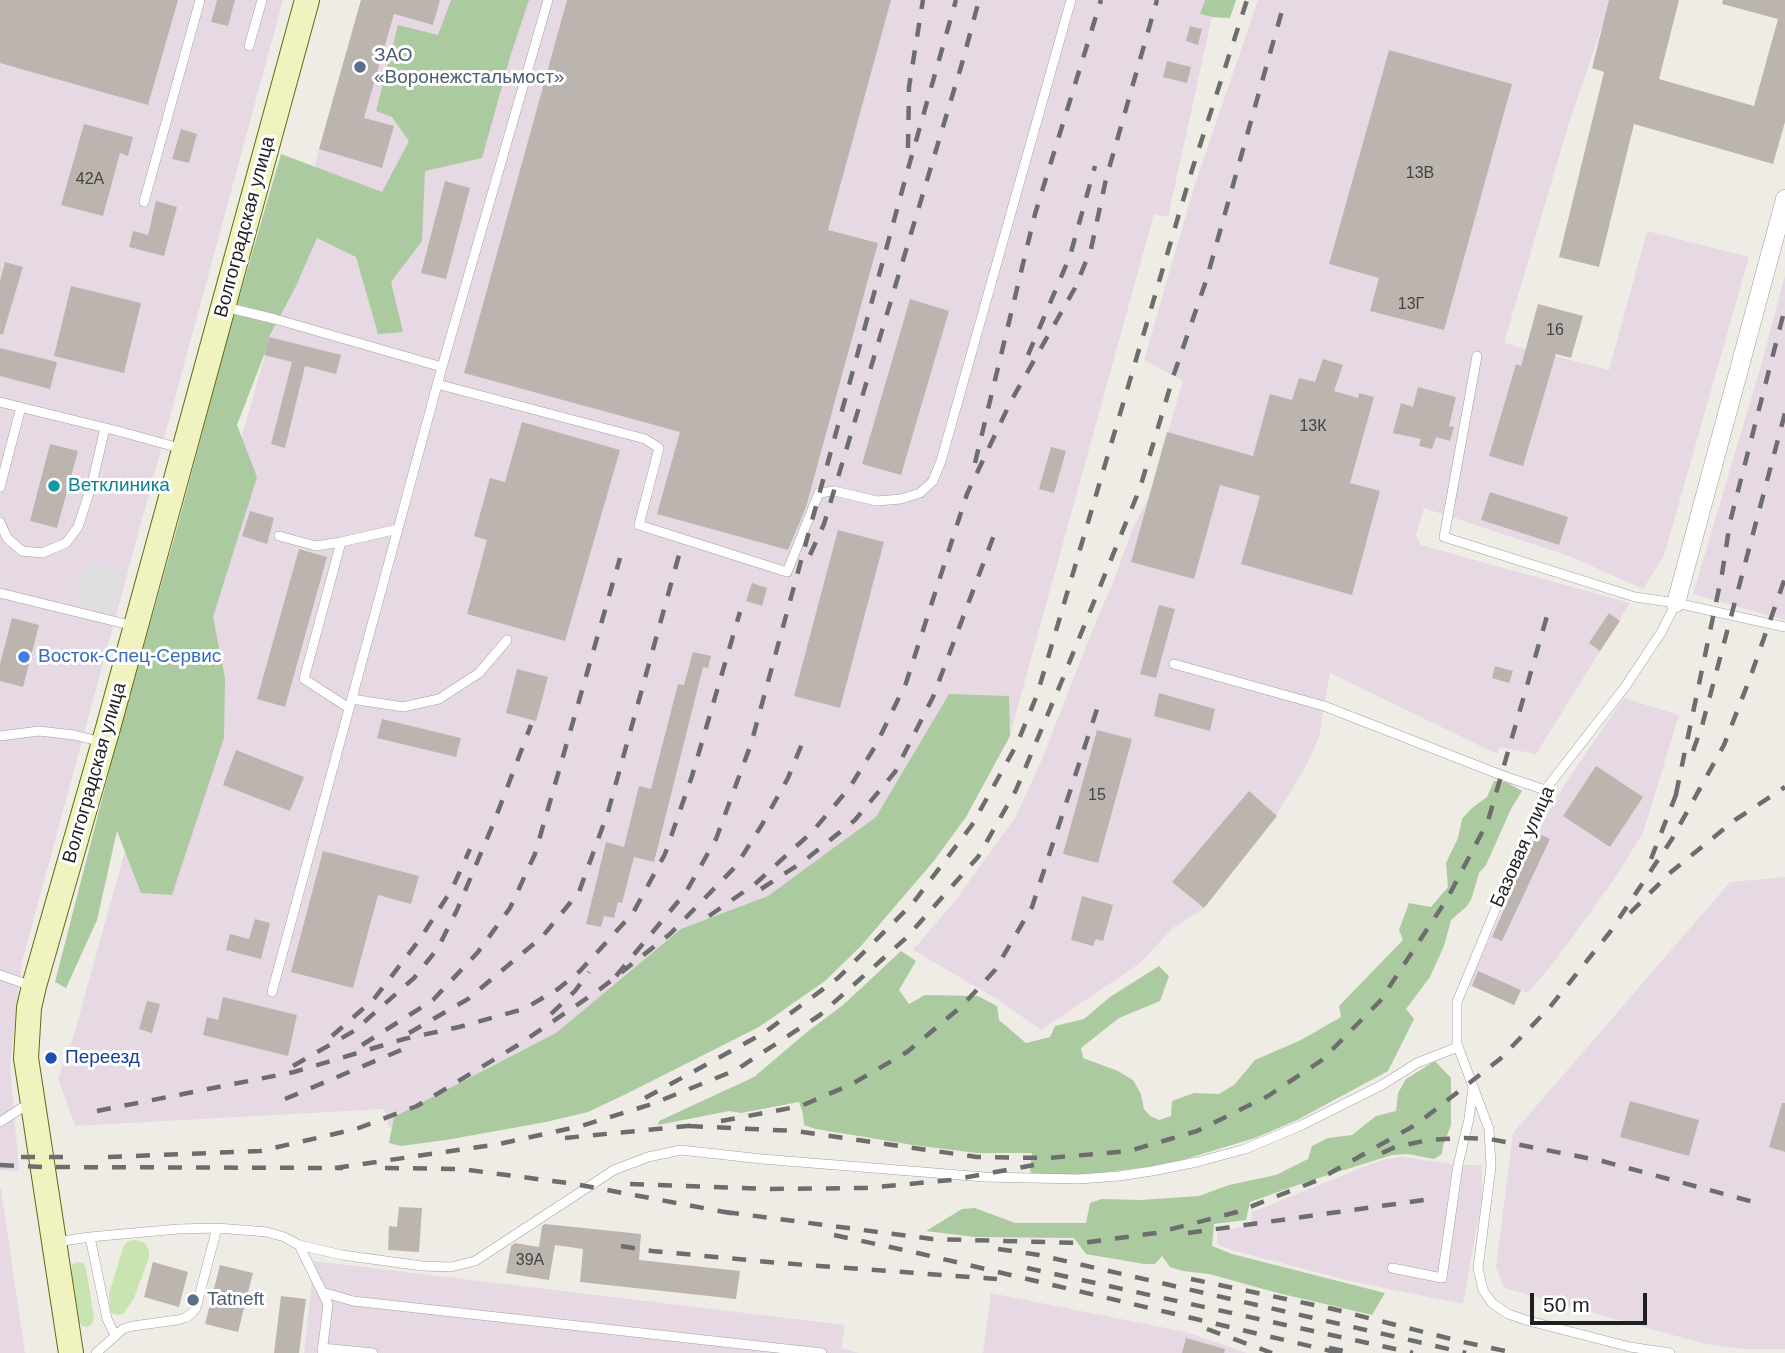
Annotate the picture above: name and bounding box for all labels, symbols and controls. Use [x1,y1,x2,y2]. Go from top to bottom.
place label: ЗАО «Воронежстальмост» [374,45,564,89]
marker: ЗАО «Воронежстальмост» [352,59,368,75]
street label: Волгоградская улица [210,134,280,320]
house number: 13В [1406,164,1434,184]
house number: 42А [76,170,104,190]
house number: 13Г [1398,295,1424,315]
house number: 16 [1546,321,1564,341]
house number: 13К [1299,417,1327,437]
place label: Ветклиника [68,475,170,497]
marker: Ветклиника [46,478,62,494]
place label: Восток-Спец-Сервис [38,646,221,668]
marker: Восток-Спец-Сервис [16,649,32,665]
street label: Волгоградская улица [58,680,132,866]
street label: Базовая улица [1486,783,1560,911]
house number: 15 [1088,786,1106,806]
place label: Переезд [65,1047,140,1069]
marker: Переезд [43,1050,59,1066]
house number: 39А [516,1251,544,1271]
scale bar [1533,1280,1650,1324]
place label: Tatneft [207,1289,264,1311]
marker: Tatneft [185,1292,201,1308]
text: 50 m [1543,1293,1590,1316]

